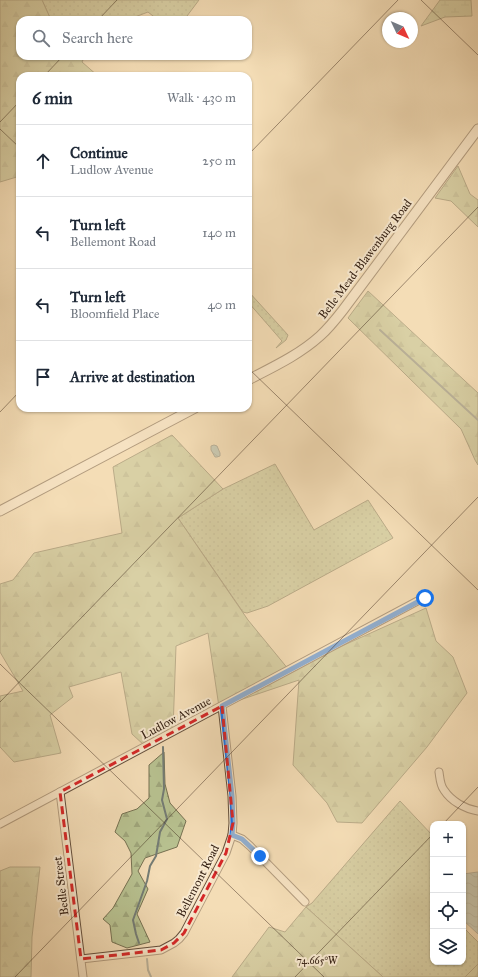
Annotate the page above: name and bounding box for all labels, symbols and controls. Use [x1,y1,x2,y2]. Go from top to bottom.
north arrow [382,12,418,48]
search box [16,16,252,60]
icon: search [30,27,52,49]
text: Search here [62,29,133,47]
text: 6 min [32,88,73,109]
text: Walk · 430 m [167,90,236,106]
text: Continue [70,144,128,162]
icon: ahead [32,150,54,172]
text: 250 m [202,153,236,169]
text: Ludlow Avenue [70,162,153,178]
street label: Belle Mead-Blawenburg Road [315,196,415,322]
text: Turn left [70,216,126,234]
icon: left [32,222,54,244]
text: 140 m [202,225,236,241]
text: Bellemont Road [70,234,156,250]
text: Turn left [70,288,126,306]
icon: left [32,294,54,316]
text: 40 m [207,297,236,313]
text: Bloomfield Place [70,306,159,322]
icon: arrive [32,366,54,388]
text: Arrive at destination [70,368,195,386]
route start [416,589,434,607]
street label: Ludlow Avenue [139,694,213,742]
map controls [430,821,466,965]
button: + [430,821,466,857]
street label: Bellemont Road [174,842,222,920]
route end [251,847,269,865]
street label: Bedle Street [50,855,72,916]
button: − [430,857,466,893]
button: locate [430,893,466,929]
button: layers [430,929,466,965]
text: 74.665°W [297,955,338,967]

